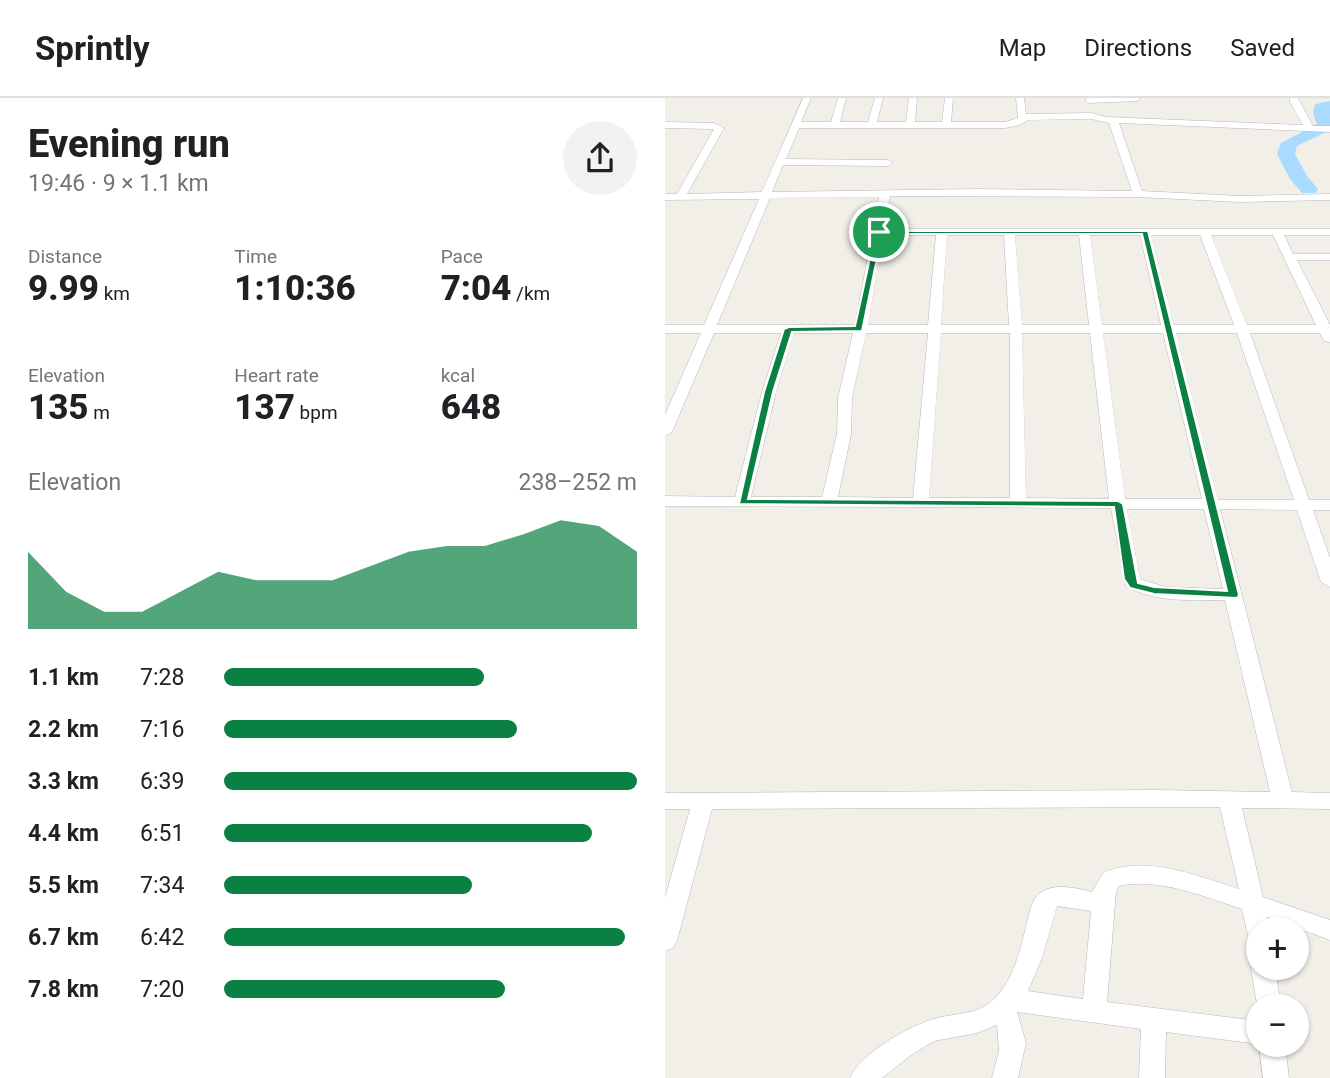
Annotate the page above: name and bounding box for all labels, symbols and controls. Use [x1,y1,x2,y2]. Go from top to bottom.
text: Sprintly [35,29,150,68]
text: Map [999,34,1046,62]
text: Directions [1084,34,1192,62]
text: Saved [1230,34,1295,62]
button: share [563,121,637,195]
text: Evening run [28,122,230,166]
text: 19:46 · 9 × 1.1 km [28,170,209,197]
pin [849,202,909,262]
icon: arrive [860,213,898,251]
text: Distance [28,245,102,268]
text: Time [234,245,277,268]
text: Pace [441,245,483,268]
text: 9.99 [28,268,99,309]
text: 1:10:36 [234,268,356,309]
text: 7:04 [441,268,511,309]
text: km [99,282,130,305]
text: /km [511,282,550,305]
text: Elevation [28,364,105,387]
text: Heart rate [234,364,319,387]
text: kcal [441,364,475,387]
text: 135 [28,387,89,428]
text: 137 [234,387,295,428]
text: 648 [441,387,501,428]
text: m [89,401,110,424]
text: bpm [295,401,338,424]
text: Elevation [28,469,121,496]
text: 238–252 m [518,469,637,496]
text: 1.1 km [28,664,99,691]
text: 7:28 [140,664,184,691]
text: 2.2 km [28,716,99,743]
text: 7:16 [140,716,184,743]
text: 3.3 km [28,768,99,795]
text: 6:39 [140,768,184,795]
text: 4.4 km [28,820,99,847]
text: 6:51 [140,820,184,847]
text: 5.5 km [28,872,99,899]
text: 7:34 [140,872,184,899]
map controls [1246,917,1309,1057]
button: + [1246,917,1309,980]
text: 6.7 km [28,924,99,951]
text: 6:42 [140,924,184,951]
text: 7.8 km [28,976,99,1003]
text: 7:20 [140,976,184,1003]
button: − [1246,994,1309,1057]

